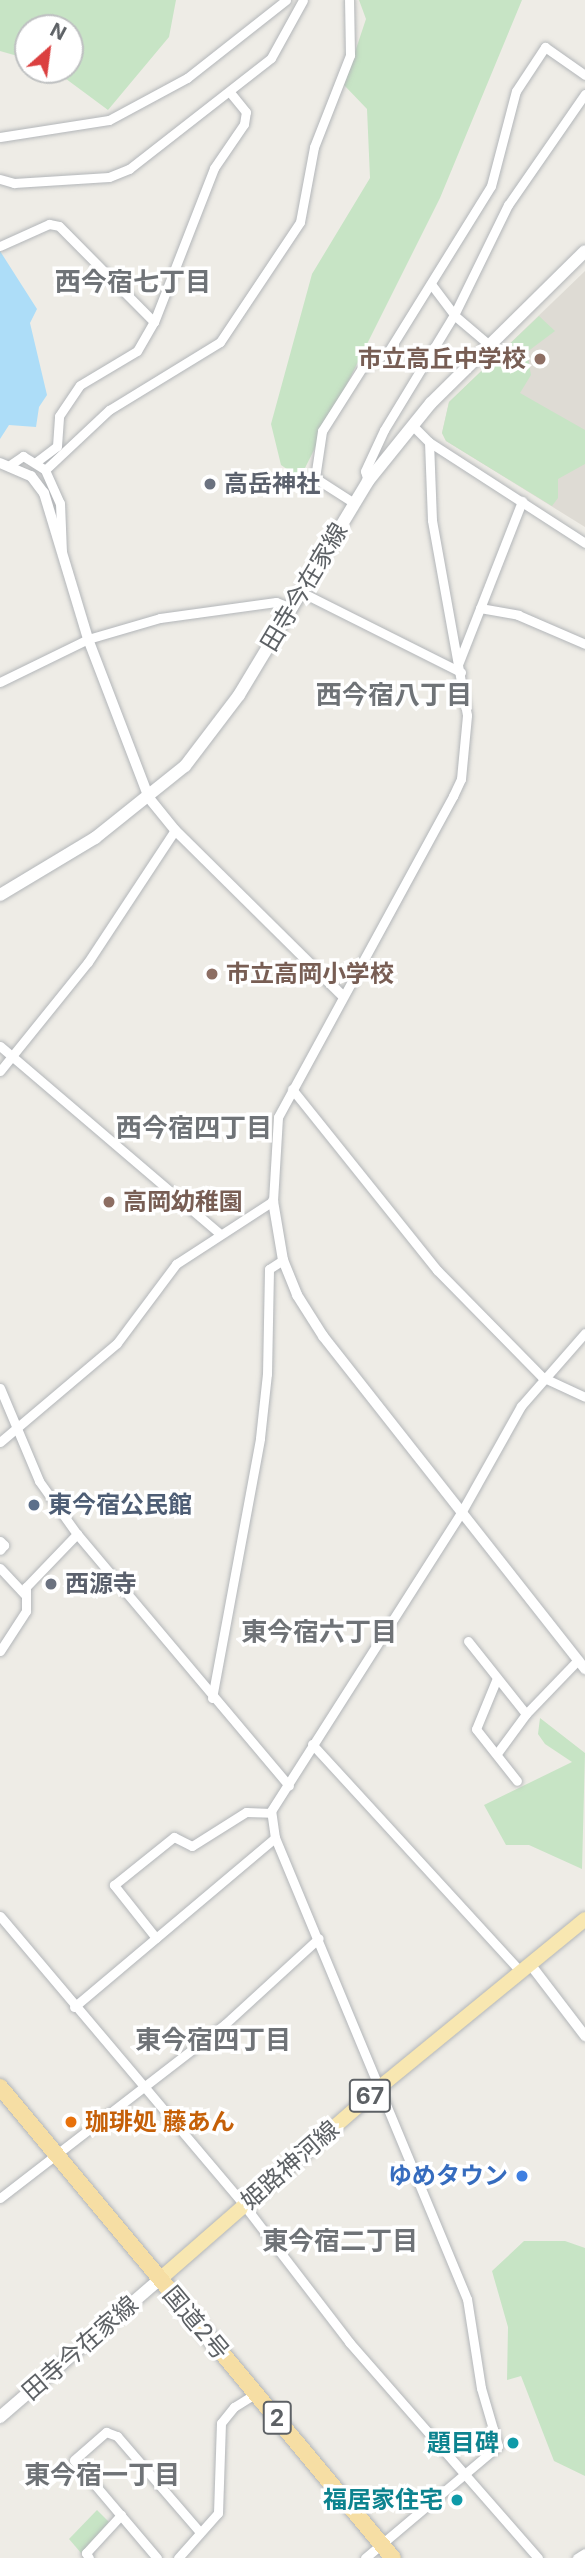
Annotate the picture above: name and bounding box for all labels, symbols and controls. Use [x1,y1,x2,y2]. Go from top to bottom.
north arrow [14,14,84,84]
text: N [46,18,70,45]
district label: 西今宿七丁目 [55,266,211,298]
place label: 市立高丘中学校 [358,345,526,373]
marker: 市立高丘中学校 [532,351,548,367]
place label: 高岳神社 [224,470,320,498]
marker: 高岳神社 [202,476,218,492]
street label: 田寺今在家線 [255,518,353,656]
district label: 西今宿八丁目 [316,679,472,711]
place label: 市立高岡小学校 [226,960,394,988]
marker: 市立高岡小学校 [204,966,220,982]
district label: 西今宿四丁目 [116,1112,272,1144]
place label: 高岡幼稚園 [123,1188,243,1216]
marker: 高岡幼稚園 [101,1194,117,1210]
place label: 東今宿公民館 [48,1491,192,1519]
marker: 東今宿公民館 [26,1497,42,1513]
place label: 西源寺 [65,1570,137,1598]
marker: 西源寺 [43,1576,59,1592]
district label: 東今宿六丁目 [241,1616,397,1648]
district label: 東今宿四丁目 [135,2024,291,2056]
road number: 67 [347,2076,393,2116]
place label: 珈琲処 藤あん [85,2108,235,2136]
marker: 珈琲処 藤あん [63,2114,79,2130]
street label: 姫路神河線 [235,2115,345,2215]
place label: ゆめタウン [388,2162,508,2190]
marker: ゆめタウン [514,2168,530,2184]
district label: 東今宿二丁目 [262,2225,418,2257]
street label: 国道2号 [157,2281,235,2365]
street label: 田寺今在家線 [16,2290,144,2406]
road number: 2 [261,2398,293,2438]
place label: 題目碑 [427,2429,499,2457]
marker: 題目碑 [505,2435,521,2451]
district label: 東今宿一丁目 [24,2459,180,2491]
place label: 福居家住宅 [323,2486,443,2514]
marker: 福居家住宅 [449,2492,465,2508]

